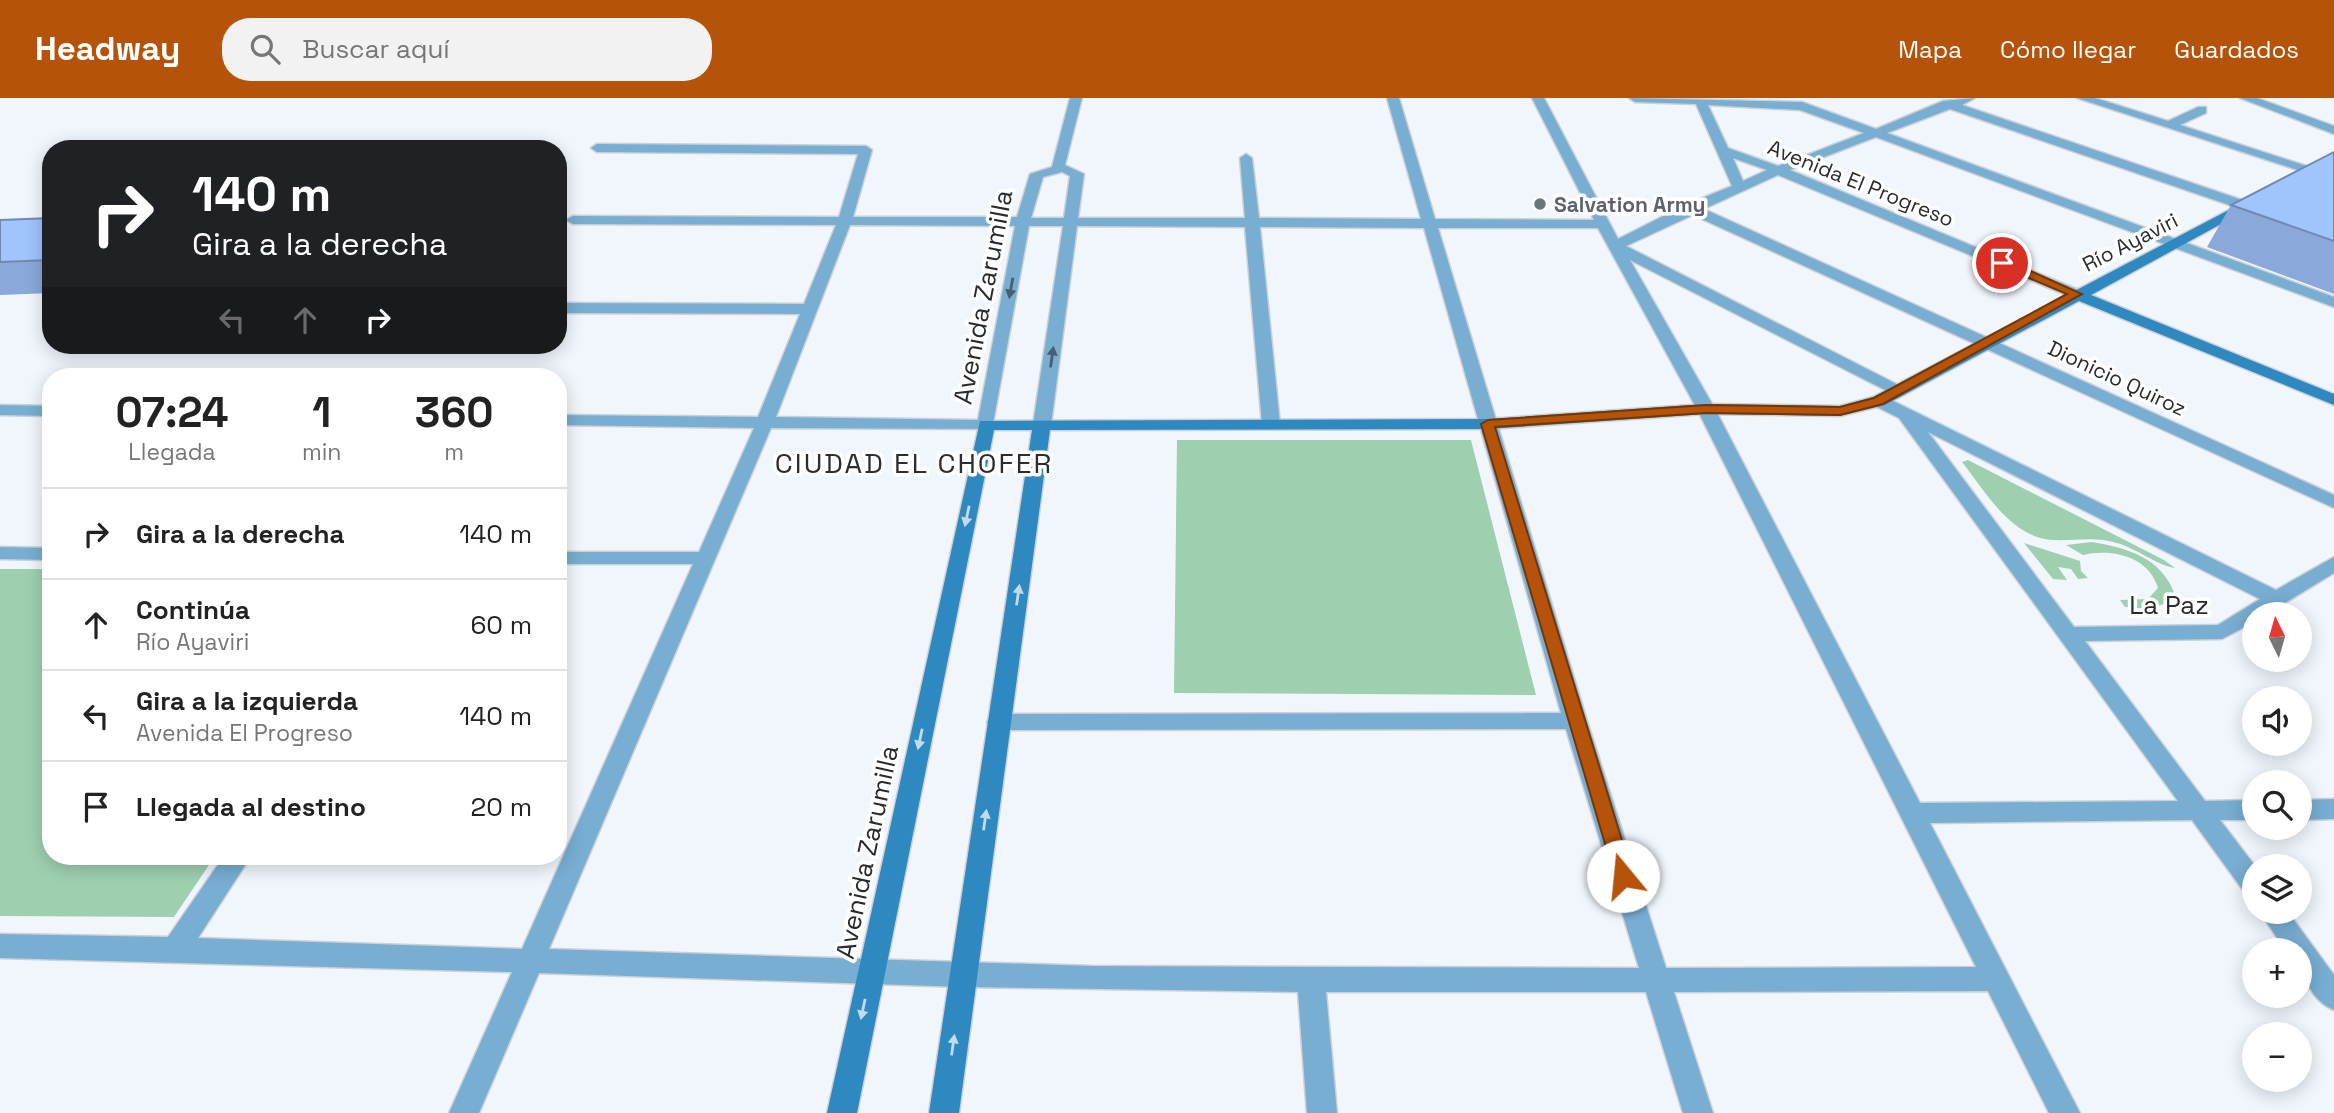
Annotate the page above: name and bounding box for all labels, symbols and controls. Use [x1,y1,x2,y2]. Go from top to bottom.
search box [222,18,712,81]
text: Headway [35,28,180,70]
icon: search [246,30,284,68]
text: Buscar aquí [302,32,450,66]
text: Mapa [1898,34,1962,65]
text: Cómo llegar [2000,34,2136,65]
text: Guardados [2174,34,2299,65]
street label: Avenida El Progreso [1764,133,1958,233]
text: 140 m [192,163,331,225]
icon: right [77,168,168,259]
street label: Avenida Zarumilla [946,187,1020,407]
place label: Salvation Army [1554,191,1705,218]
marker: Salvation Army [1532,196,1548,212]
street label: Río Ayaviri [2078,206,2182,278]
text: Gira a la derecha [192,224,447,264]
pin [1972,233,2032,293]
icon: arrive [1983,244,2021,282]
one-way arrow [1005,277,1016,299]
icon: left [213,301,251,339]
icon: ahead [286,301,324,339]
icon: right [359,301,397,339]
street label: Dionicio Quiroz [2044,334,2190,422]
one-way arrow [1046,346,1057,368]
text: 07:24 [115,386,229,439]
text: 1 [312,386,331,439]
text: 360 [415,386,494,439]
text: Llegada [128,437,216,467]
text: min [302,437,341,467]
text: m [444,437,464,467]
district label: CIUDAD EL CHOFER [775,445,1053,481]
one-way arrow [962,505,973,527]
icon: right [77,515,115,553]
text: Gira a la derecha [136,517,345,551]
text: 140 m [459,517,532,551]
one-way arrow [1012,584,1023,606]
street label: La Paz [2129,588,2209,622]
text: Continúa [136,593,250,627]
north arrow [2242,602,2312,672]
map controls [2242,602,2312,1092]
icon: ahead [77,606,115,644]
text: 60 m [470,608,532,642]
text: Río Ayaviri [136,627,249,657]
text: Gira a la izquierda [136,684,358,718]
button: sound [2242,686,2312,756]
icon: left [77,697,115,735]
text: 140 m [459,699,532,733]
text: Avenida El Progreso [136,718,353,748]
one-way arrow [915,728,926,750]
street label: Avenida Zarumilla [828,742,906,962]
button: search [2242,770,2312,840]
icon: arrive [77,788,115,826]
text: Llegada al destino [136,790,366,824]
text: 20 m [471,790,532,824]
one-way arrow [980,809,991,831]
position arrow [1586,839,1660,913]
button: layers [2242,854,2312,924]
button: + [2242,938,2312,1008]
one-way arrow [858,998,869,1020]
button: − [2242,1022,2312,1092]
one-way arrow [948,1034,959,1056]

